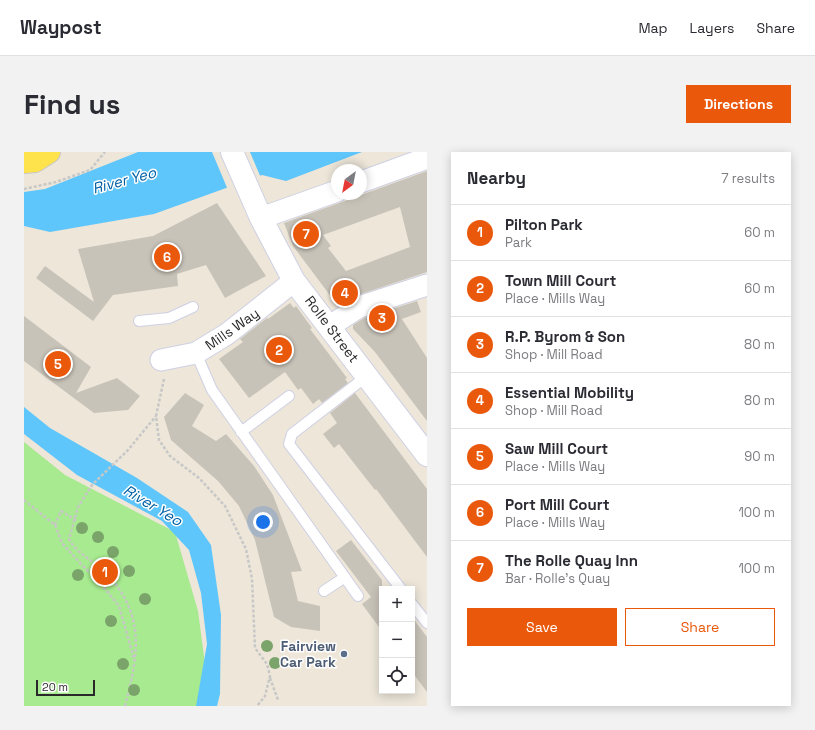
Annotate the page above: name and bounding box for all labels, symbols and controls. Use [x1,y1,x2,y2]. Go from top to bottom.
text: Waypost [20,15,102,40]
text: Map [638,19,668,37]
text: Layers [690,19,734,37]
text: Share [756,19,795,37]
button: Directions [686,85,791,123]
text: Find us [24,86,121,122]
water label: River Yeo [90,162,159,198]
north arrow [331,164,367,200]
text: Nearby [467,167,526,189]
text: 7 results [721,170,775,187]
text: Pilton Park [505,215,583,234]
pin: 7 [293,219,319,249]
text: 1 [477,224,483,241]
text: 60 m [744,224,775,241]
text: Park [505,234,532,251]
pin: 6 [154,242,180,272]
text: Town Mill Court [505,271,616,290]
pin: 4 [332,278,358,308]
text: 2 [476,280,484,297]
text: 60 m [744,280,775,297]
text: Place · Mills Way [505,290,605,307]
street label: Rolle Street [301,292,363,366]
pin: 3 [369,303,395,333]
street label: Mills Way [202,304,262,354]
text: R.P. Byrom & Son [505,327,625,346]
pin: 2 [266,335,292,365]
text: 3 [476,336,484,353]
text: 80 m [744,336,775,353]
text: Shop · Mill Road [505,346,603,363]
pin: 5 [45,349,71,379]
text: Essential Mobility [505,383,634,402]
text: 4 [476,392,484,409]
text: 80 m [744,392,775,409]
text: Shop · Mill Road [505,402,603,419]
text: Saw Mill Court [505,439,608,458]
text: 5 [476,448,484,465]
text: 90 m [744,448,775,465]
text: Place · Mills Way [505,458,605,475]
water label: River Yeo [120,480,186,530]
text: Port Mill Court [505,495,610,514]
text: 6 [476,504,484,521]
text: 100 m [738,504,775,521]
your location [253,512,273,532]
text: Place · Mills Way [505,514,605,531]
text: The Rolle Quay Inn [505,551,638,570]
pin: 1 [92,557,118,587]
text: 7 [476,560,484,577]
text: 100 m [738,560,775,577]
text: Bar · Rolle's Quay [505,570,610,587]
map controls [379,586,415,694]
button: + [379,586,415,622]
button: Save [467,608,617,646]
button: Share [625,608,775,646]
button: − [379,622,415,658]
place label: Fairview Car Park [280,637,336,671]
marker: Fairview Car Park [339,649,349,659]
button: locate [379,658,415,694]
scale bar [36,678,95,697]
text: 20 m [42,680,68,694]

